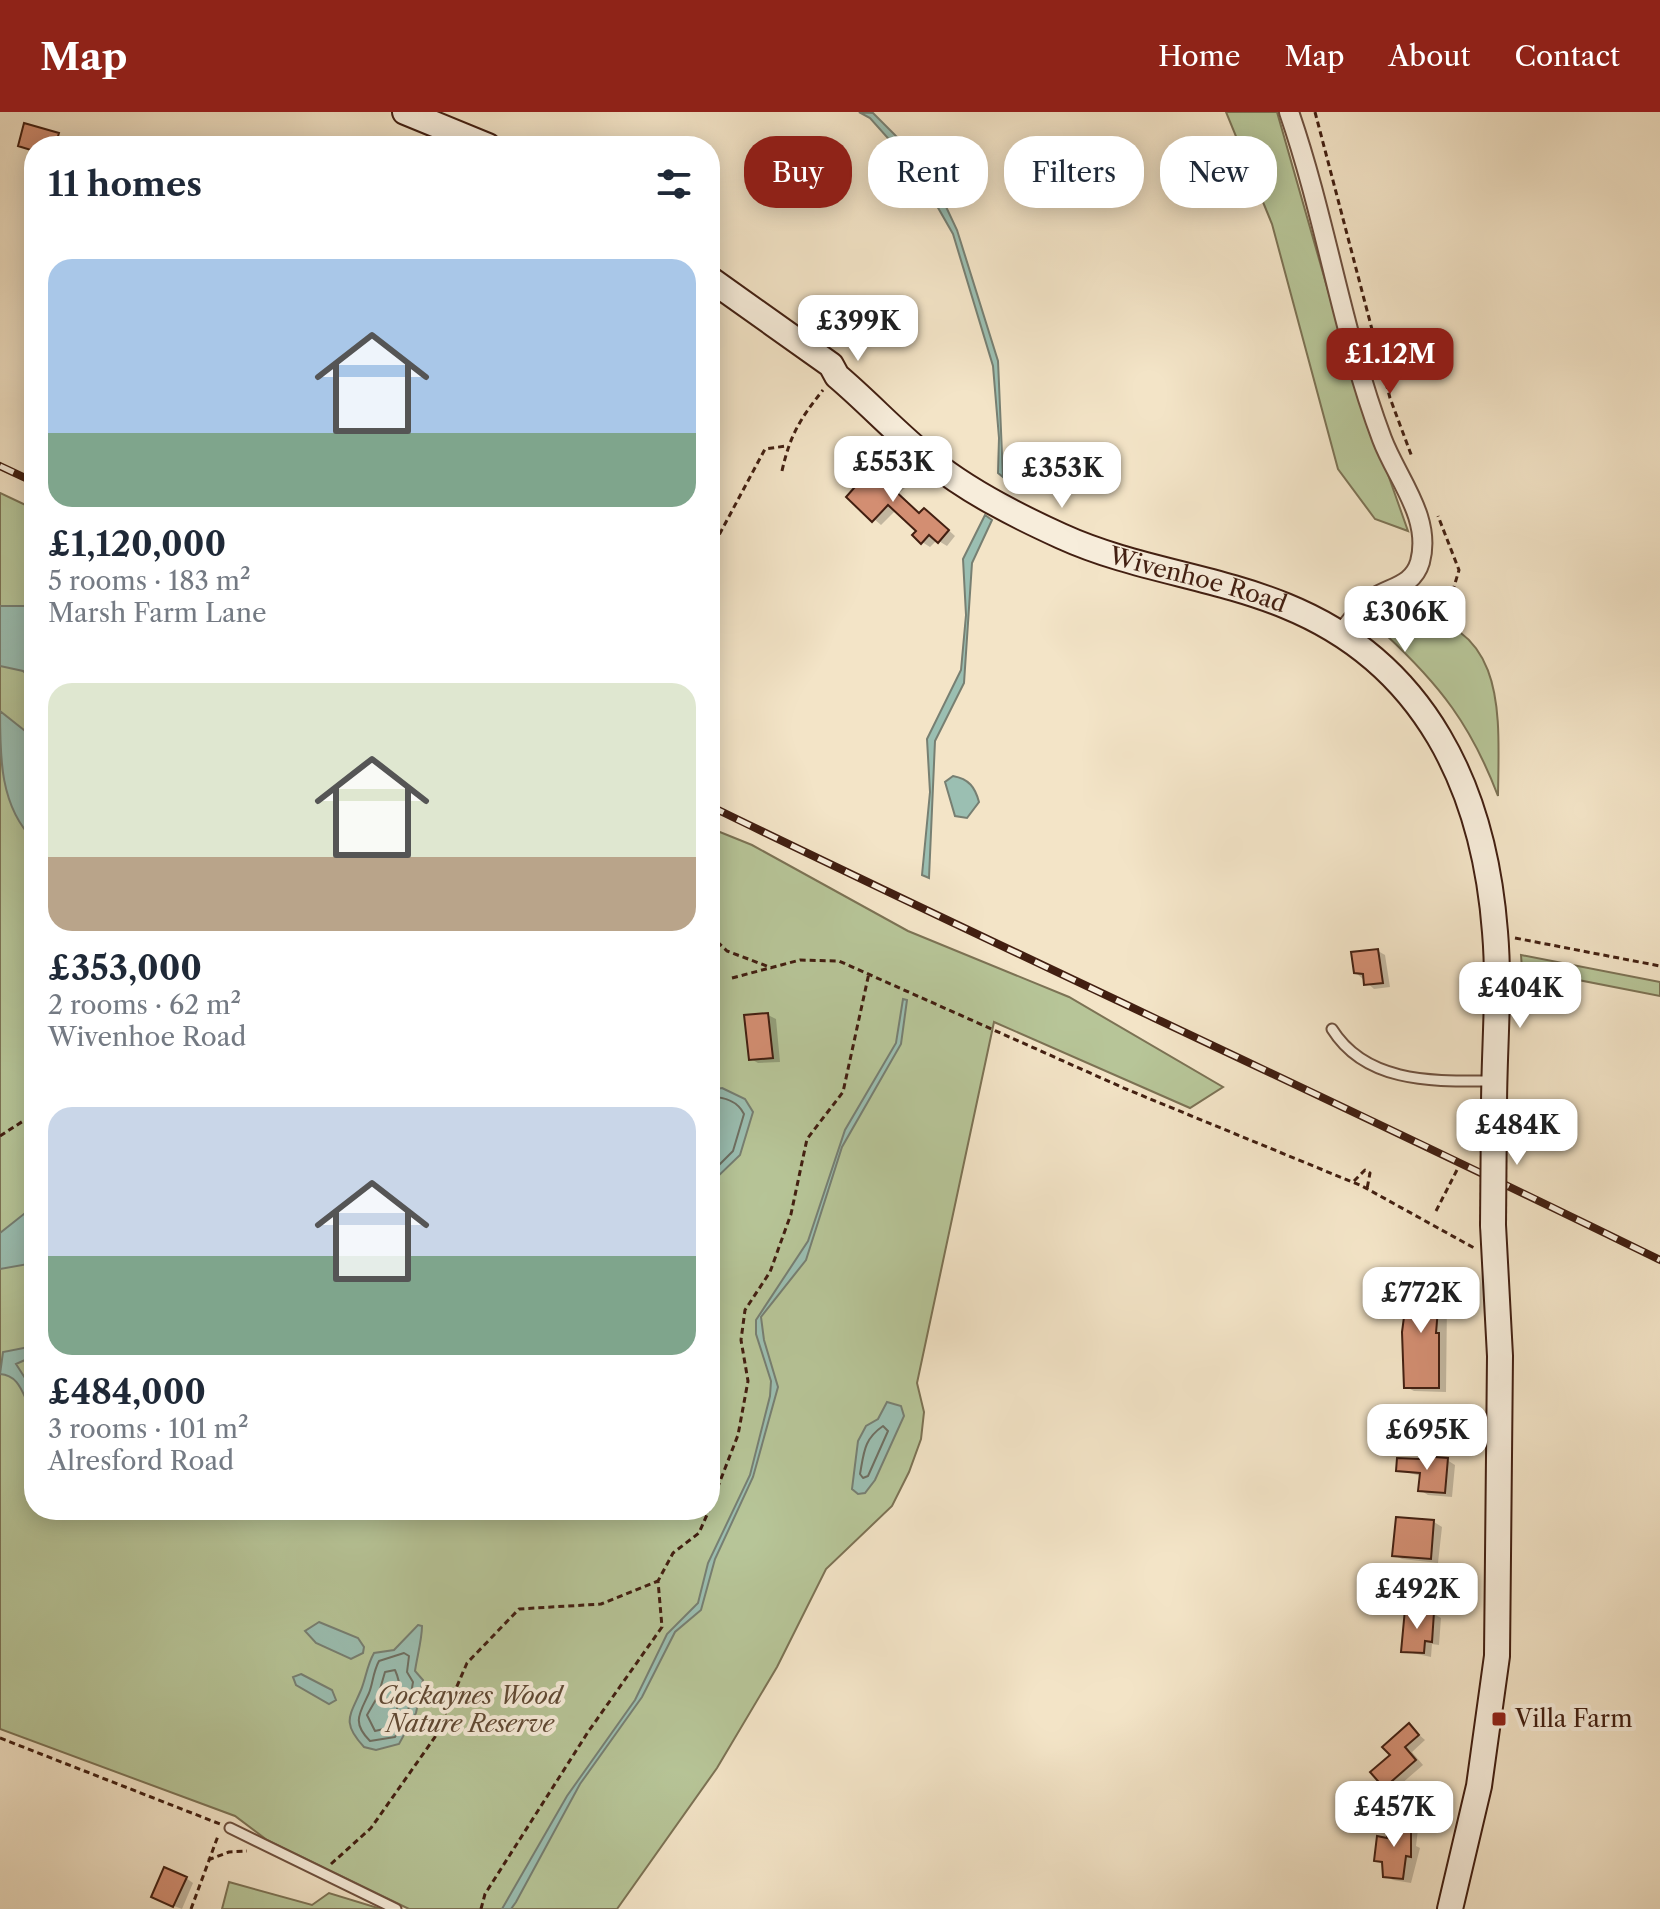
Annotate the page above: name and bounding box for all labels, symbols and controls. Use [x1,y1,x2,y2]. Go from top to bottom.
text: Map [40,33,128,80]
text: Home [1158,39,1240,73]
text: Map [1284,39,1344,73]
text: About [1388,39,1470,73]
text: Contact [1514,39,1620,73]
chip: Buy [744,136,852,208]
chip: Rent [868,136,988,208]
chip: Filters [1004,136,1144,208]
chip: New [1160,136,1277,208]
icon: filters [652,162,696,206]
text: 11 homes [48,163,202,205]
pin: £399K [802,295,914,363]
text: £399K [816,305,900,337]
icon: home [300,311,444,455]
pin: £1.12M [1325,328,1455,396]
text: £1.12M [1344,338,1436,370]
pin: £553K [837,436,949,504]
pin: £353K [1006,442,1118,510]
text: £553K [852,446,934,478]
text: £353K [1021,452,1103,484]
text: £1,120,000 [48,523,226,565]
street label: Wivenhoe Road [1105,540,1291,619]
text: 5 rooms · 183 m² [48,565,251,597]
pin: £306K [1349,586,1461,654]
text: £306K [1362,596,1448,628]
text: Marsh Farm Lane [48,597,267,629]
icon: home [300,735,444,879]
text: £353,000 [48,947,202,989]
pin: £404K [1464,962,1576,1030]
text: £404K [1477,972,1563,1004]
text: 2 rooms · 62 m² [48,989,241,1021]
text: Wivenhoe Road [48,1021,246,1053]
pin: £484K [1461,1099,1573,1167]
text: £484K [1474,1109,1560,1141]
icon: home [300,1159,444,1303]
pin: £772K [1365,1267,1477,1335]
text: £772K [1381,1277,1461,1309]
text: £484,000 [48,1371,206,1413]
pin: £695K [1371,1404,1483,1472]
text: 3 rooms · 101 m² [48,1413,249,1445]
text: £695K [1385,1414,1469,1446]
text: Alresford Road [48,1445,234,1477]
pin: £492K [1361,1563,1473,1631]
text: £492K [1375,1573,1459,1605]
park label: Cockaynes Wood Nature Reserve [378,1681,565,1738]
place label: Villa Farm [1514,1704,1632,1733]
marker: Villa Farm [1490,1710,1508,1728]
pin: £457K [1338,1781,1450,1849]
text: £457K [1353,1791,1435,1823]

